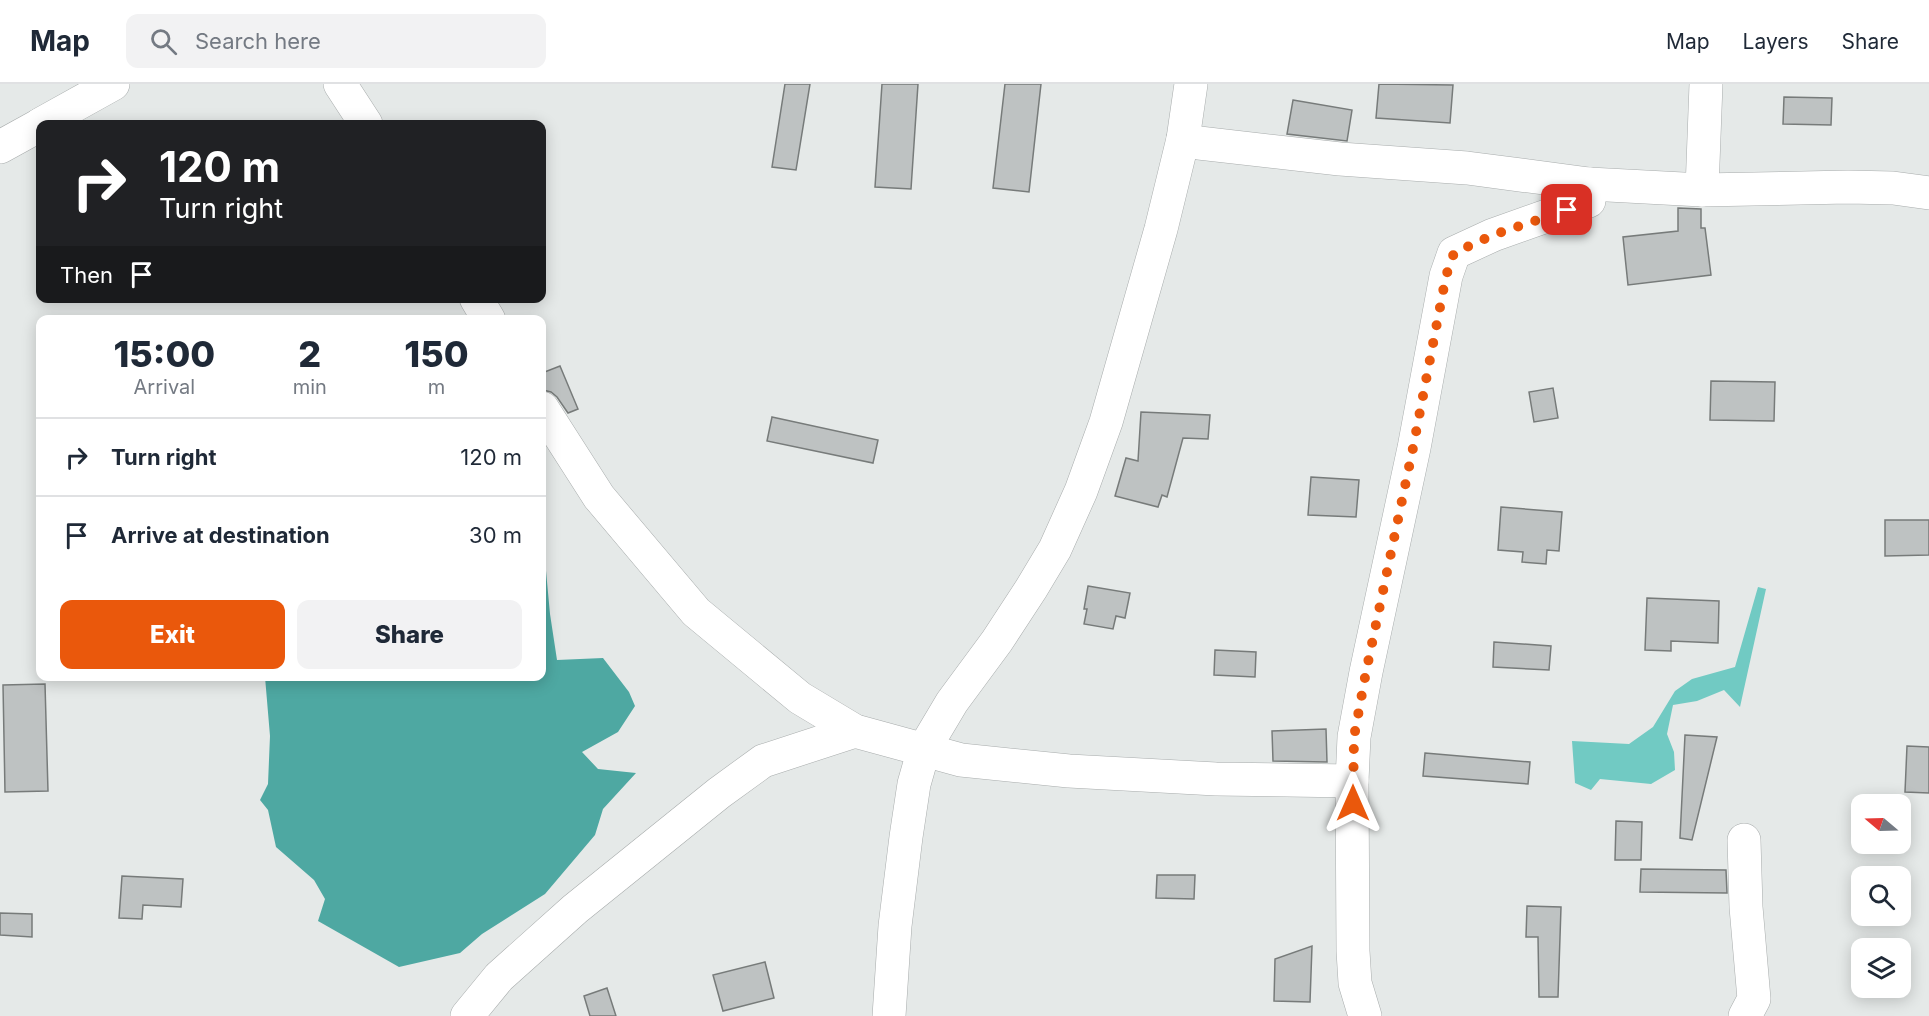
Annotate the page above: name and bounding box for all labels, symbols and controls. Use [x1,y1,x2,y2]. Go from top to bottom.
search box [126,14,546,68]
text: Map [30,24,90,58]
icon: search [147,25,180,58]
text: Search here [195,28,321,54]
text: Map [1666,29,1710,54]
text: Layers [1743,29,1809,54]
text: Share [1842,29,1899,54]
text: 120 m [159,141,280,192]
icon: right [60,144,138,222]
pin [1541,184,1592,235]
text: Turn right [159,192,283,225]
icon: arrive [1550,193,1583,226]
icon: arrive [125,258,158,291]
text: Then [60,262,113,288]
text: 15:00 [113,332,215,376]
text: 2 [298,332,321,376]
text: 150 [404,332,469,376]
text: Arrival [134,375,195,399]
text: min [293,375,327,399]
text: m [428,375,445,399]
icon: right [60,441,93,474]
text: Turn right [111,444,217,470]
text: 120 m [460,444,522,470]
icon: arrive [60,519,93,552]
text: Arrive at destination [111,522,330,548]
text: 30 m [469,522,522,548]
button: Exit [60,600,285,669]
button: Share [297,600,522,669]
position arrow [1321,771,1385,835]
north arrow [1851,794,1911,854]
map controls [1851,794,1911,998]
button: search [1851,866,1911,926]
button: layers [1851,938,1911,998]

